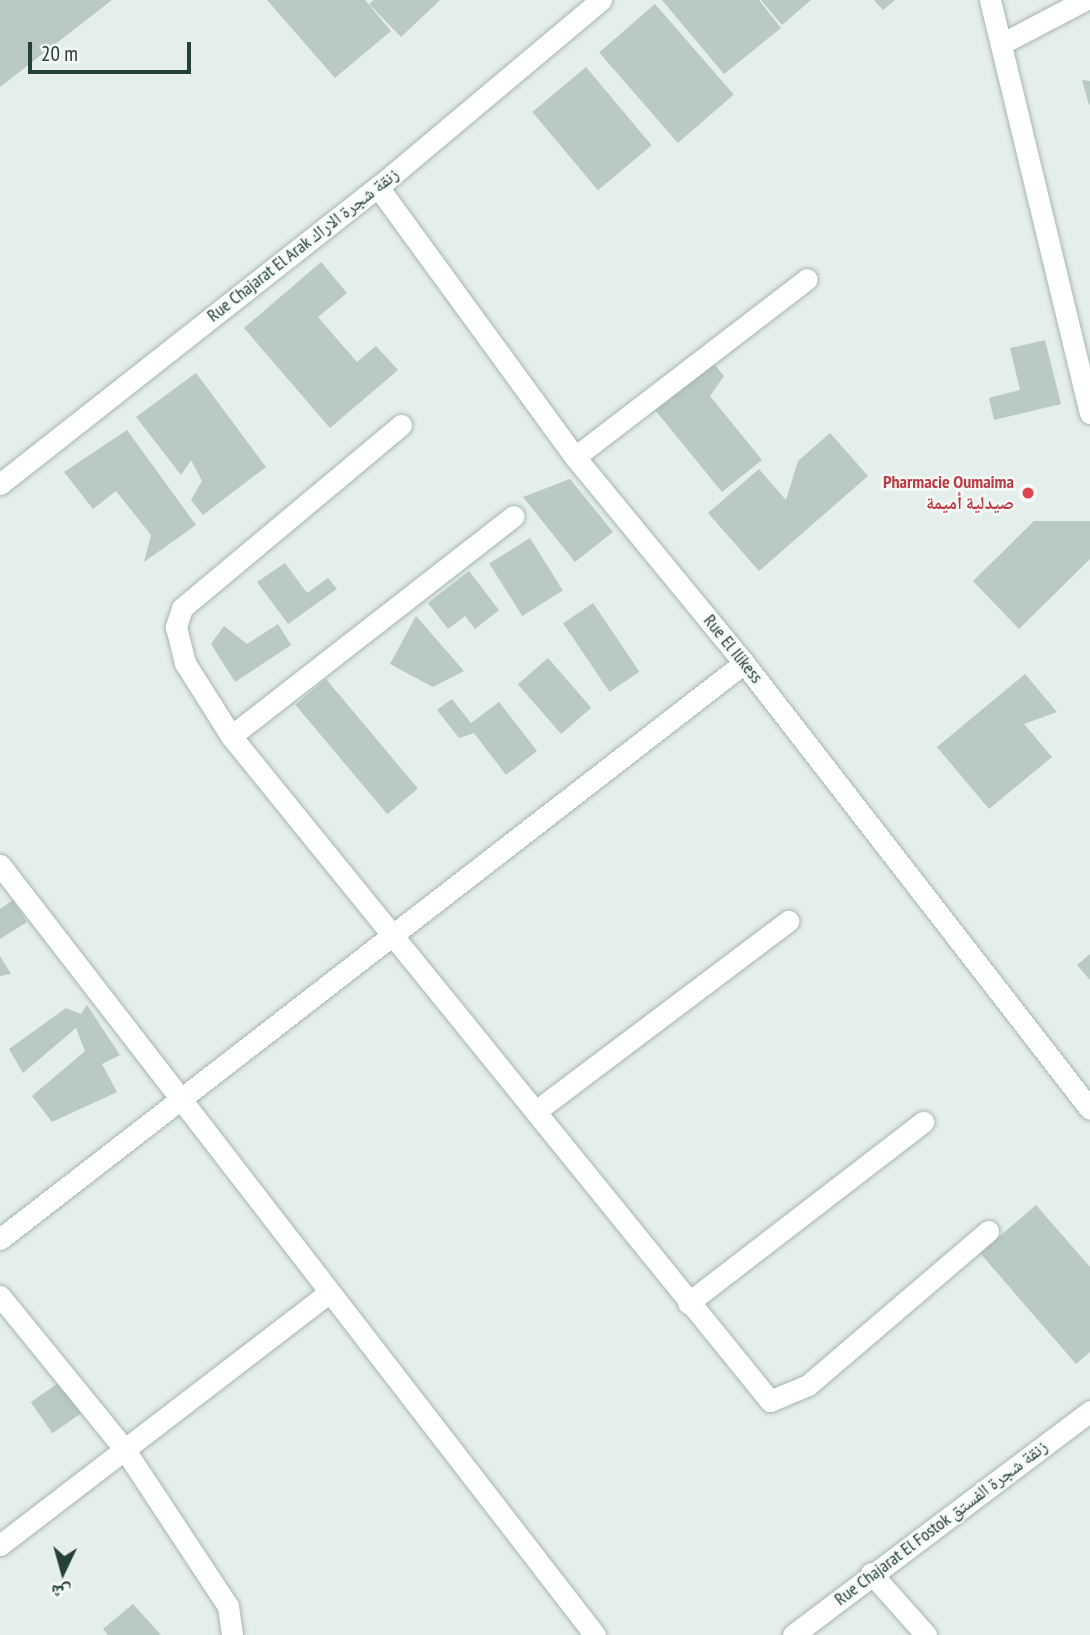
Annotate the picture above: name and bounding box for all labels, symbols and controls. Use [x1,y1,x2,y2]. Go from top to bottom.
scale bar [32,28,194,72]
text: 20 m [41,40,78,67]
street label: Rue Chajarat El Arak زنقة شجرة الاراك [203,163,403,327]
place label: Pharmacie Oumaima صيدلية أميمة [883,472,1014,514]
marker: Pharmacie Oumaima صيدلية أميمة [1020,485,1036,501]
street label: Rue El Ilikess [699,610,767,688]
street label: Rue Chajarat El Fostok زنقة شجرة الفستق [830,1436,1052,1610]
north arrow [28,1537,98,1607]
text: ش [50,1580,72,1606]

